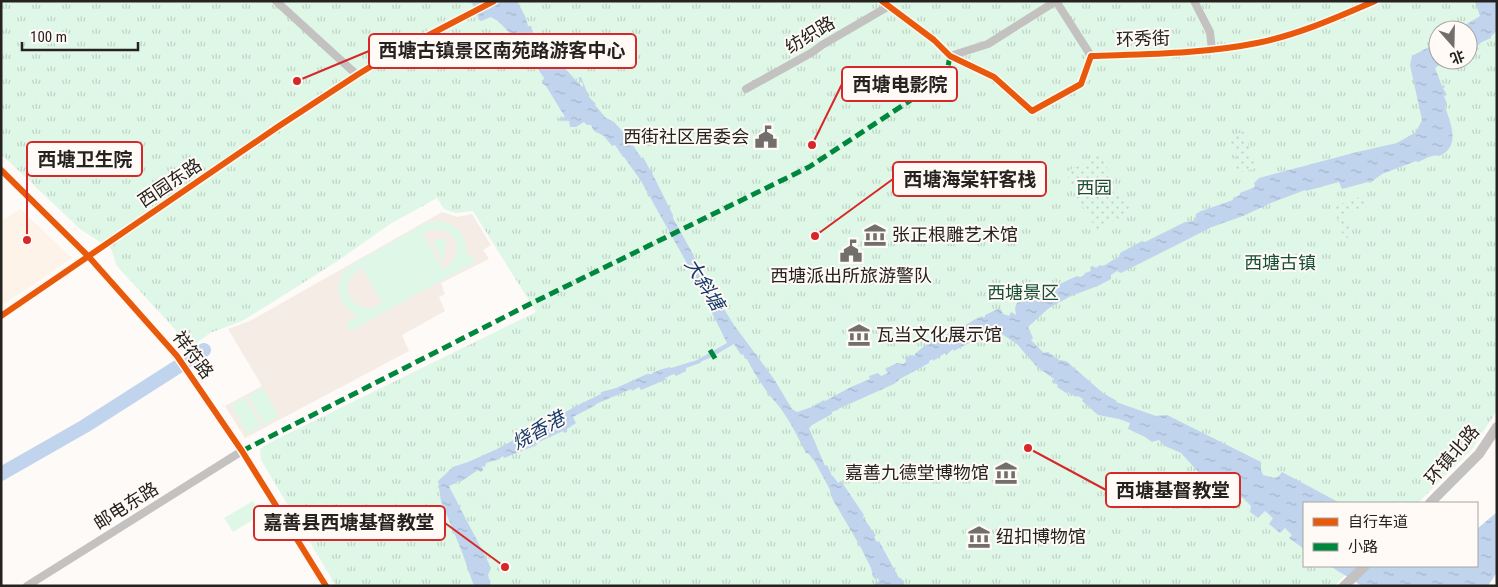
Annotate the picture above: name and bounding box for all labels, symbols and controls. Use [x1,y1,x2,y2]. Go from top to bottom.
street label: 纺织路 [781,12,838,57]
scale bar [22,20,139,52]
north arrow [1428,20,1478,70]
street label: 环秀街 [1116,27,1170,50]
text: 100 m [30,28,67,46]
callout: 西塘古镇景区南苑路游客中心 [369,34,636,68]
text: 西塘古镇景区南苑路游客中心 [378,39,626,62]
text: 北 [1448,47,1467,67]
callout: 西塘电影院 [842,67,957,101]
text: 西塘电影院 [852,73,948,96]
public building icon: 西街社区居委会 [753,124,779,150]
place label: 西街社区居委会 [623,126,749,147]
callout: 西塘卫生院 [27,142,142,176]
text: 西塘卫生院 [37,148,133,171]
street label: 西园东路 [134,154,205,211]
callout: 西塘海棠轩客栈 [893,162,1046,196]
text: 西塘海棠轩客栈 [903,168,1037,191]
park label: 西园 [1076,177,1112,198]
museum icon: 张正根雕艺术馆 [862,222,888,248]
place label: 张正根雕艺术馆 [892,224,1018,245]
public building icon: 西塘派出所旅游警队 [838,238,864,264]
park label: 西塘古镇 [1244,252,1316,273]
water label: 大斜塘 [680,254,731,317]
place label: 西塘派出所旅游警队 [770,265,932,286]
park label: 西塘景区 [987,282,1059,303]
museum icon: 瓦当文化展示馆 [846,322,872,348]
place label: 瓦当文化展示馆 [876,324,1002,345]
street label: 祥符路 [169,327,218,383]
water label: 烧香港 [508,405,571,454]
street label: 环镇北路 [1420,421,1483,489]
museum icon: 嘉善九德堂博物馆 [993,460,1019,486]
place label: 嘉善九德堂博物馆 [845,462,989,483]
callout: 西塘基督教堂 [1106,473,1240,507]
street label: 邮电东路 [90,478,162,534]
text: 西塘基督教堂 [1116,479,1230,502]
legend [1303,502,1478,567]
callout: 嘉善县西塘基督教堂 [254,506,445,540]
text: 嘉善县西塘基督教堂 [263,511,435,534]
text: 自行车道 [1348,513,1408,531]
museum icon: 纽扣博物馆 [966,524,992,550]
place label: 纽扣博物馆 [996,526,1086,547]
text: 小路 [1348,538,1378,556]

